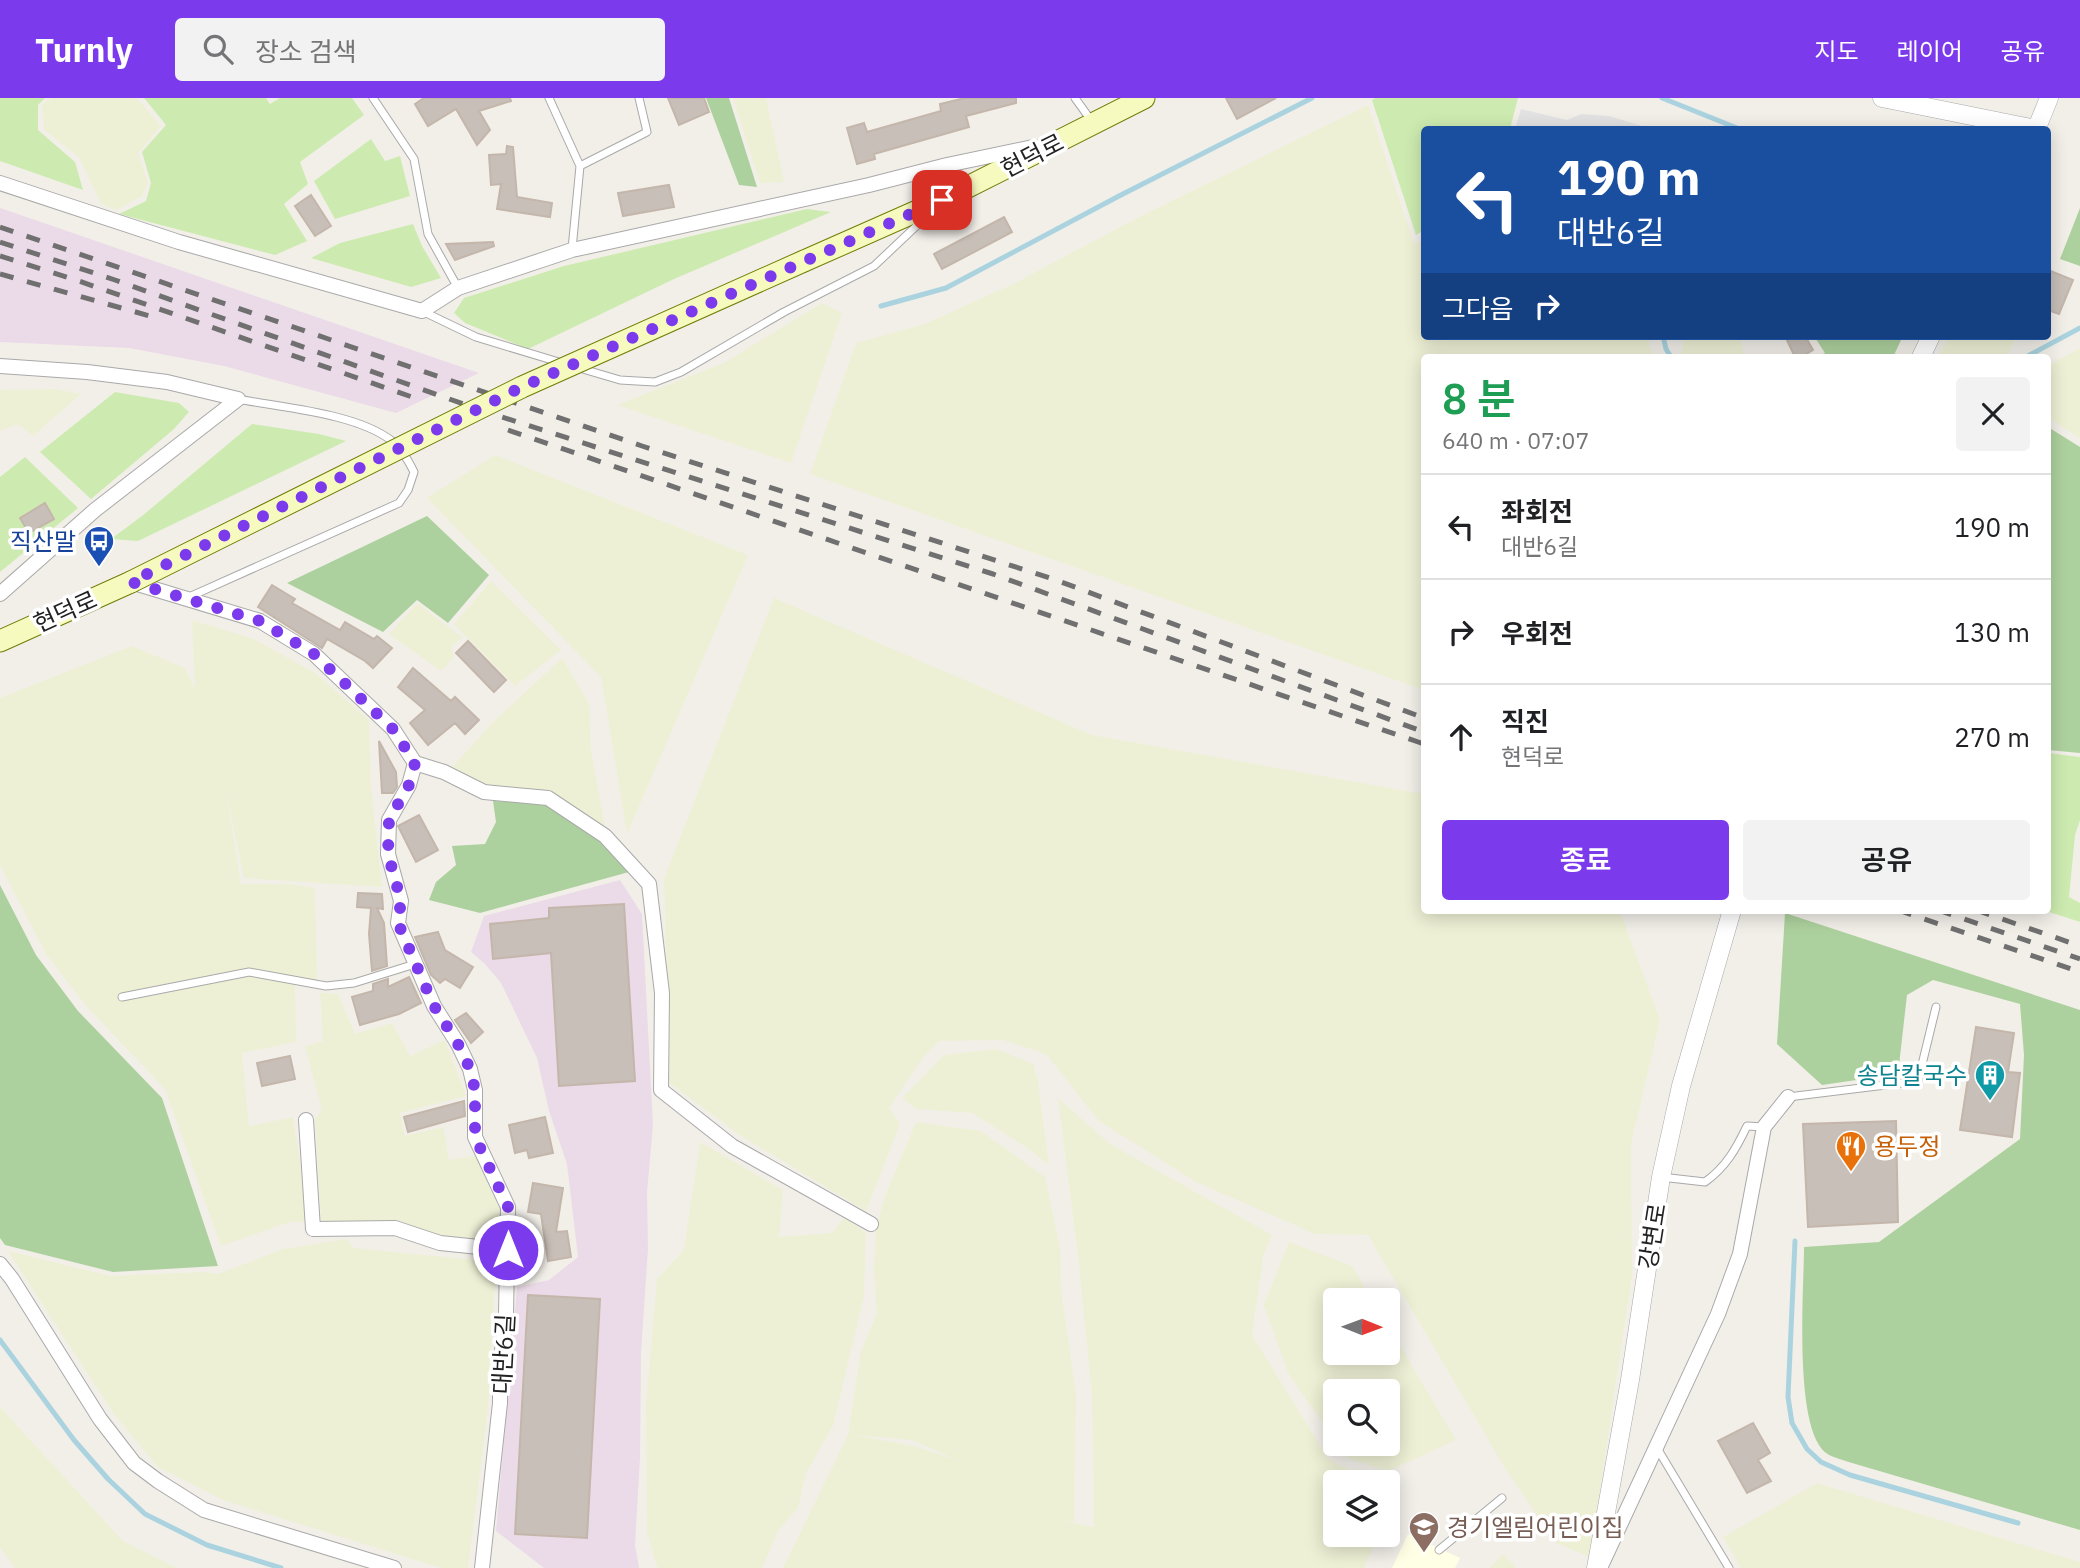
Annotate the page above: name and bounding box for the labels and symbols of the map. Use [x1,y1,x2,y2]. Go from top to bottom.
street label: 현덕로 [995,126,1069,184]
pin [912,170,972,230]
bus stop icon: 직산말 [82,524,116,568]
place label: 직산말 [10,525,76,557]
street label: 현덕로 [28,583,102,639]
building icon: 송담칼국수 [1973,1058,2007,1102]
place label: 송담칼국수 [1857,1059,1967,1091]
restaurant icon: 용두정 [1834,1129,1868,1173]
place label: 용두정 [1874,1130,1940,1162]
street label: 강변로 [1631,1201,1673,1271]
position arrow [471,1213,545,1287]
north arrow [1323,1288,1400,1365]
street label: 대반6길 [485,1313,521,1395]
school or university icon: 경기엘림어린이집 [1407,1510,1441,1554]
place label: 경기엘림어린이집 [1447,1511,1624,1543]

